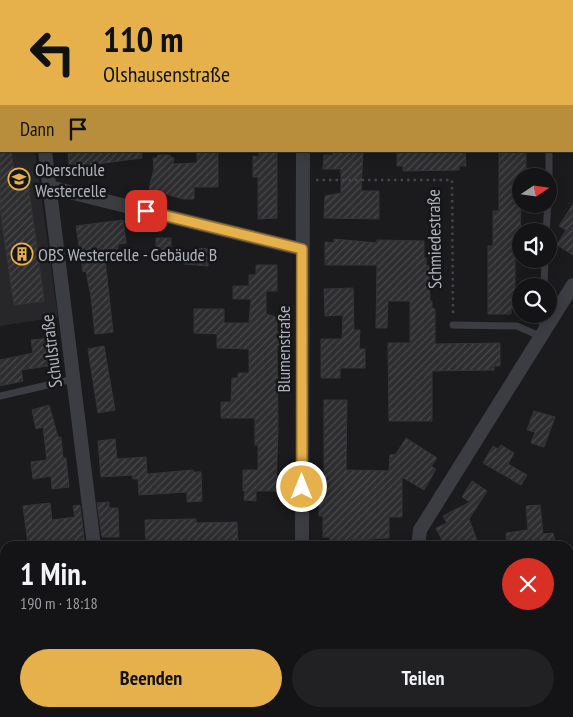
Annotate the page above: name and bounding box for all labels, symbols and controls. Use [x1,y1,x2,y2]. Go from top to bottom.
text: 110 m [103,16,184,62]
icon: left [20,20,85,85]
text: Olshausenstraße [103,60,230,88]
icon: arrive [64,115,92,143]
text: Dann [20,117,54,141]
place label: Oberschule Westercelle [35,158,107,202]
school or university icon: Oberschule Westercelle [7,167,31,191]
north arrow [512,168,558,212]
map controls [512,168,557,323]
street label: Schmiedestraße [422,189,446,289]
pin [125,190,167,232]
icon: arrive [132,197,160,225]
button: sound [512,223,557,268]
building icon: OBS Westercelle - Gebäude B [10,242,34,266]
place label: OBS Westercelle - Gebäude B [38,243,217,266]
button: search [512,278,557,323]
street label: Blumenstraße [272,306,295,392]
street label: Schulstraße [35,313,67,389]
position arrow [275,460,327,512]
text: 1 Min. [20,554,87,593]
button: close [502,558,554,610]
text: 190 m · 18:18 [20,593,98,613]
button: Beenden [20,649,282,707]
button: Teilen [292,649,554,707]

